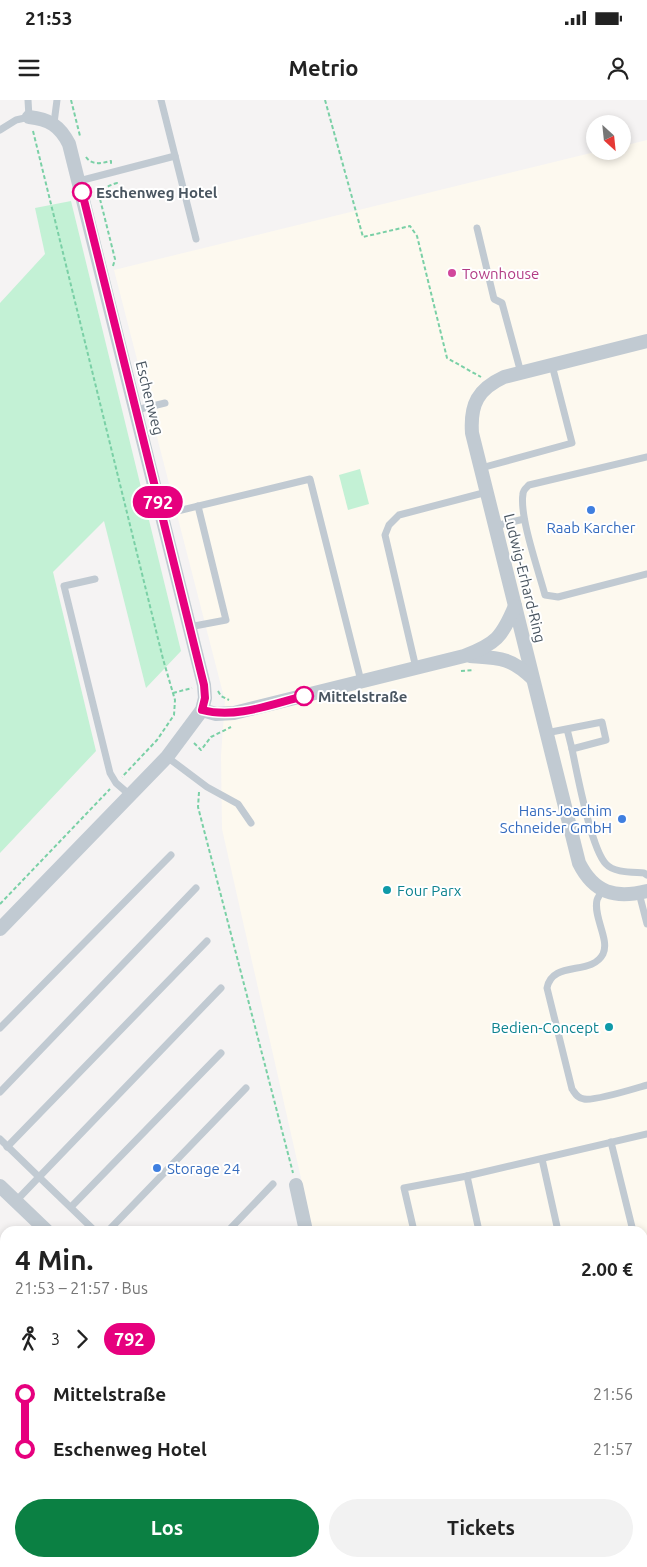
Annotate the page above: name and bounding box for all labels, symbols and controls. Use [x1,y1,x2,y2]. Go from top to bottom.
text: 21:53 [25,7,73,29]
icon: menu [15,54,43,82]
icon: person [604,54,632,82]
text: Metrio [288,55,359,80]
north arrow [586,115,631,160]
map controls [586,115,631,160]
marker: Eschenweg Hotel [72,182,92,202]
place label: Eschenweg Hotel [96,184,218,201]
place label: Townhouse [462,265,539,282]
marker: Townhouse [446,267,458,279]
street label: Eschenweg [133,359,167,437]
line badge: 792 [129,486,187,518]
text: 792 [143,492,173,512]
marker: Raab Karcher [585,504,597,516]
street label: Ludwig-Erhard-Ring [501,512,549,644]
place label: Raab Karcher [547,519,636,536]
marker: Mittelstraße [294,686,314,706]
place label: Mittelstraße [318,688,407,705]
place label: Hans-Joachim Schneider GmbH [500,802,612,836]
marker: Hans-Joachim Schneider GmbH [616,813,628,825]
place label: Four Parx [397,882,462,899]
marker: Four Parx [381,884,393,896]
place label: Bedien-Concept [491,1019,599,1036]
marker: Bedien-Concept [603,1021,615,1033]
place label: Storage 24 [167,1160,240,1177]
marker: Storage 24 [151,1162,163,1174]
text: 4 Min. [15,1244,93,1275]
text: 2.00 € [581,1258,633,1280]
text: 21:53 – 21:57 · Bus [15,1279,148,1297]
icon: walk [15,1325,43,1353]
icon: forward [68,1325,96,1353]
text: 792 [114,1329,145,1349]
text: 3 [51,1330,60,1348]
text: Mittelstraße [53,1383,166,1405]
text: 21:56 [593,1385,633,1403]
text: Eschenweg Hotel [53,1438,207,1460]
text: 21:57 [593,1440,633,1458]
button: Los [15,1499,319,1557]
button: Tickets [329,1499,633,1557]

